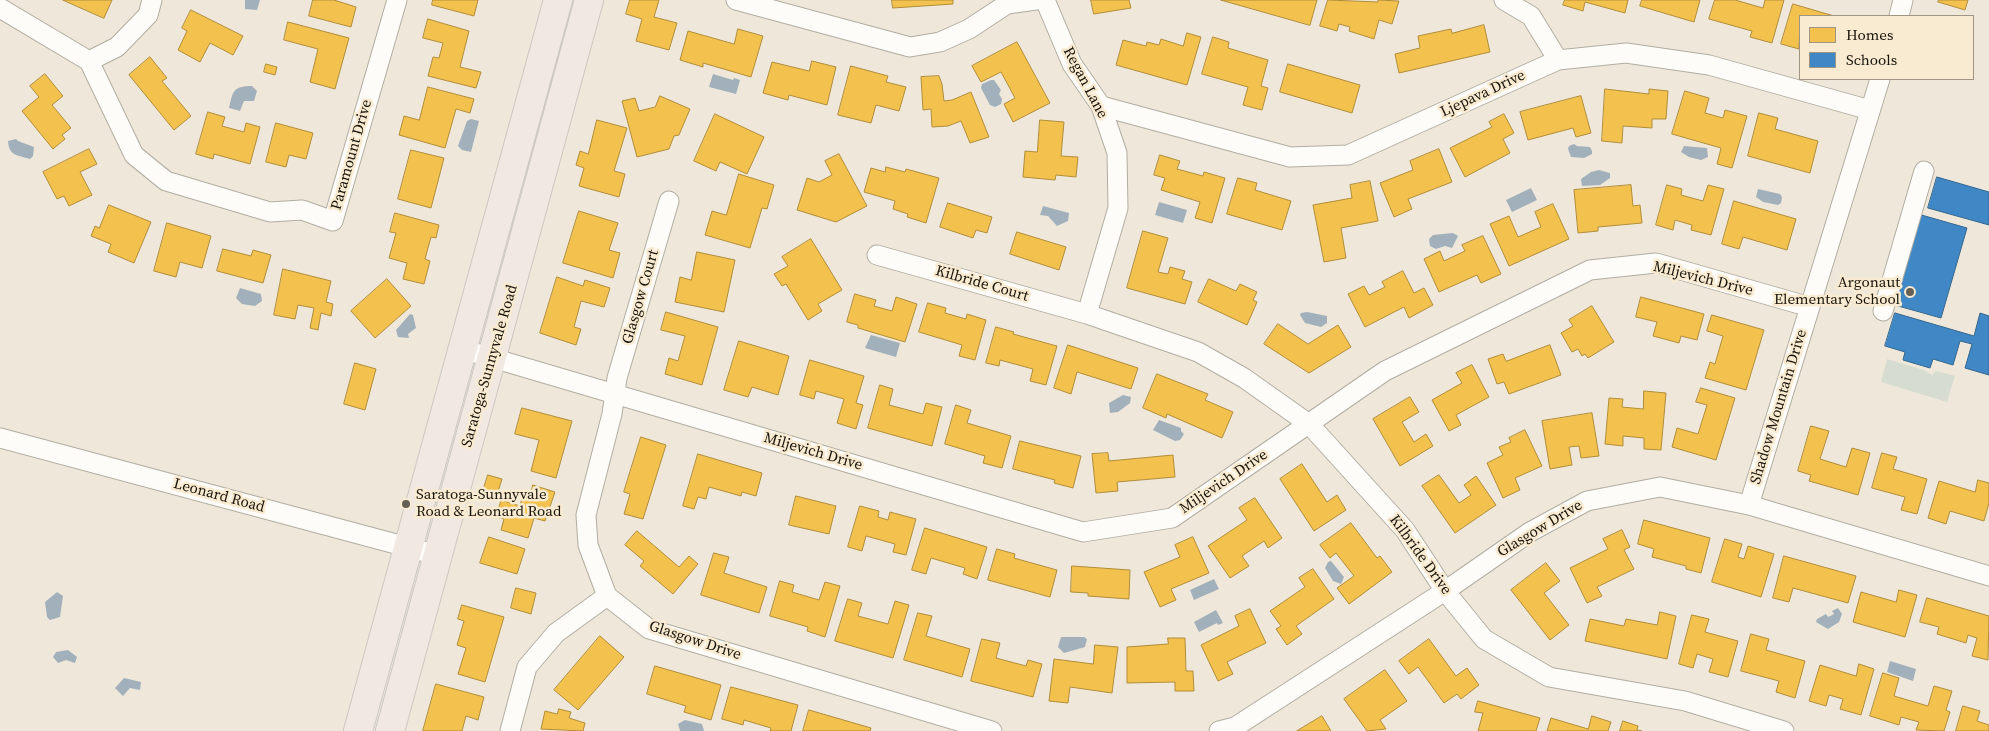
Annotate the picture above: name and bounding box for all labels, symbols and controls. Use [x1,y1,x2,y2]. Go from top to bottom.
legend [1799,15,1974,80]
text: Homes [1846,24,1893,45]
street label: Regan Lane [1059,44,1111,122]
text: Schools [1846,49,1897,70]
street label: Ljepava Drive [1438,67,1528,121]
street label: Paramount Drive [328,98,376,212]
street label: Glasgow Court [619,248,663,346]
street label: Miljevich Drive [1651,258,1755,300]
street label: Kilbride Court [933,262,1031,306]
place label: Argonaut Elementary School [1774,274,1900,309]
street label: Saratoga-Sunnyvale Road [458,283,522,449]
marker: Argonaut Elementary School [1904,286,1916,298]
street label: Shadow Mountain Drive [1747,328,1811,486]
street label: Miljevich Drive [761,429,865,475]
street label: Miljevich Drive [1177,446,1271,518]
street label: Leonard Road [171,475,267,517]
place label: Saratoga-Sunnyvale Road & Leonard Road [416,486,561,521]
street label: Glasgow Drive [1494,497,1586,561]
marker: Saratoga-Sunnyvale Road & Leonard Road [400,498,412,510]
street label: Kilbride Drive [1385,512,1455,598]
street label: Glasgow Drive [647,618,743,664]

